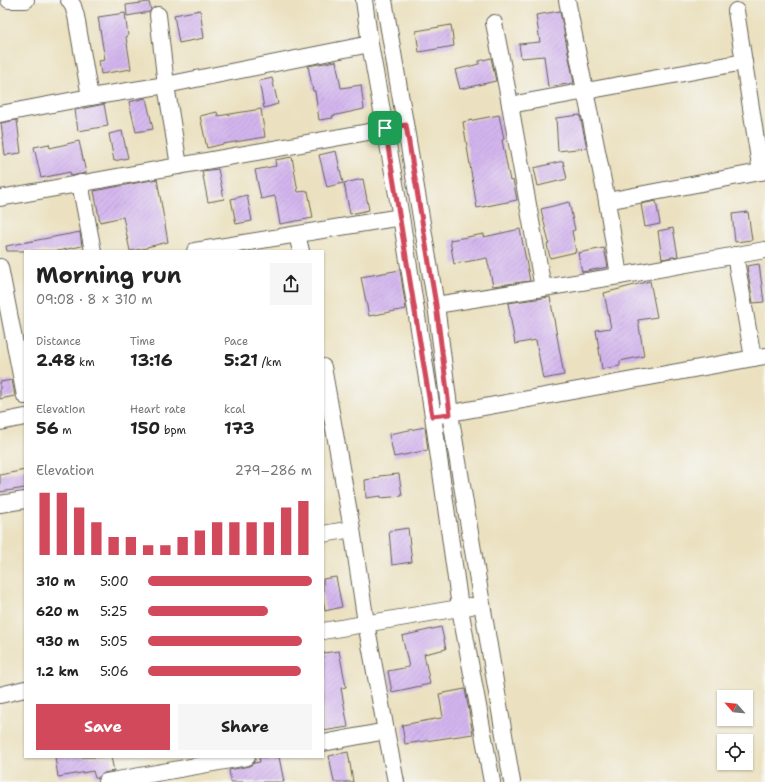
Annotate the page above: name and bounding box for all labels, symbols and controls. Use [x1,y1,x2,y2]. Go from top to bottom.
pin [368,111,402,145]
icon: arrive [374,117,396,139]
text: Morning run [36,261,181,290]
button: share [270,263,312,305]
text: 09:08 · 8 × 310 m [36,291,153,308]
text: Distance [36,334,81,349]
text: Time [130,334,155,349]
text: Pace [224,334,248,349]
text: 2.48 [36,349,75,371]
text: 13:16 [130,349,173,371]
text: 5:21 [224,349,258,371]
text: km [75,355,95,370]
text: /km [258,355,281,370]
text: Elevation [36,402,85,417]
text: Heart rate [130,402,186,417]
text: kcal [224,402,245,417]
text: 56 [36,417,59,439]
text: 150 [130,417,160,439]
text: 173 [224,417,255,439]
text: m [59,423,72,438]
text: bpm [160,423,186,438]
text: Elevation [36,462,94,479]
text: 279–286 m [235,462,312,479]
text: 310 m [36,573,75,590]
text: 5:00 [100,573,129,590]
text: 620 m [36,603,79,620]
text: 5:25 [100,603,127,620]
text: 930 m [36,633,79,650]
text: 5:05 [100,633,128,650]
text: 1.2 km [36,663,79,680]
text: 5:06 [100,663,129,680]
north arrow [717,690,753,726]
map controls [717,690,753,770]
button: Save [36,704,170,750]
button: Share [178,704,312,750]
button: locate [717,734,753,770]

